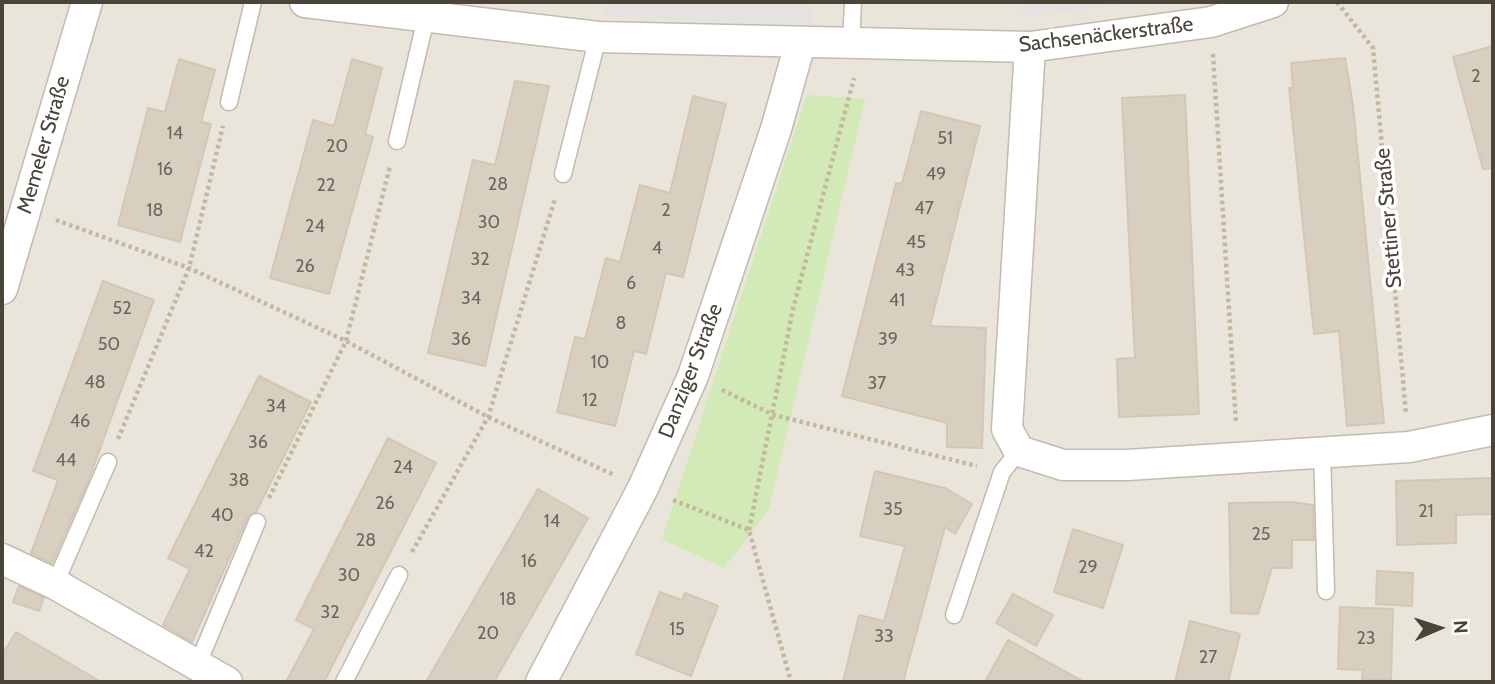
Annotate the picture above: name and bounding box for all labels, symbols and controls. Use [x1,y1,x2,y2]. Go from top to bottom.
street label: Sachsenäckerstraße [1017,12,1195,58]
house number: 2 [1471,66,1481,88]
street label: Memeler Straße [12,73,76,217]
house number: 14 [167,123,183,145]
house number: 51 [937,128,953,150]
house number: 20 [326,136,348,158]
street label: Stettiner Straße [1370,147,1408,289]
house number: 16 [157,159,173,181]
house number: 49 [926,164,946,186]
house number: 28 [488,174,508,196]
house number: 22 [317,175,335,197]
house number: 47 [914,198,934,220]
house number: 18 [147,200,163,222]
house number: 2 [661,200,671,222]
house number: 30 [478,212,500,234]
house number: 24 [305,216,325,238]
house number: 45 [906,232,926,254]
house number: 4 [652,238,662,260]
house number: 32 [470,249,490,271]
house number: 26 [295,256,315,278]
house number: 43 [895,260,915,282]
house number: 6 [626,273,636,295]
house number: 34 [461,288,481,310]
house number: 41 [889,290,905,312]
house number: 52 [112,298,132,320]
street label: Danziger Straße [654,300,728,442]
house number: 8 [616,313,626,335]
house number: 36 [451,329,471,351]
house number: 39 [878,329,898,351]
house number: 50 [98,334,120,356]
house number: 10 [591,352,609,374]
house number: 48 [84,372,106,394]
house number: 37 [868,373,886,395]
house number: 12 [582,390,598,412]
house number: 34 [266,396,286,418]
house number: 46 [70,411,90,433]
house number: 36 [248,432,268,454]
house number: 44 [56,450,76,472]
house number: 24 [393,457,413,479]
house number: 38 [229,470,249,492]
house number: 26 [375,493,395,515]
house number: 35 [883,499,903,521]
house number: 21 [1418,501,1434,523]
house number: 40 [211,505,233,527]
house number: 14 [544,511,560,533]
house number: 25 [1251,524,1271,546]
house number: 28 [356,530,376,552]
house number: 42 [194,541,214,563]
house number: 16 [521,551,537,573]
house number: 29 [1078,557,1098,579]
house number: 30 [338,565,360,587]
house number: 18 [500,589,516,611]
north arrow [1404,593,1474,663]
house number: 32 [320,602,340,624]
house number: 15 [669,619,685,641]
text: N [1449,620,1472,634]
house number: 20 [477,623,499,645]
house number: 33 [874,626,894,648]
house number: 23 [1356,628,1376,650]
house number: 27 [1199,647,1217,669]

